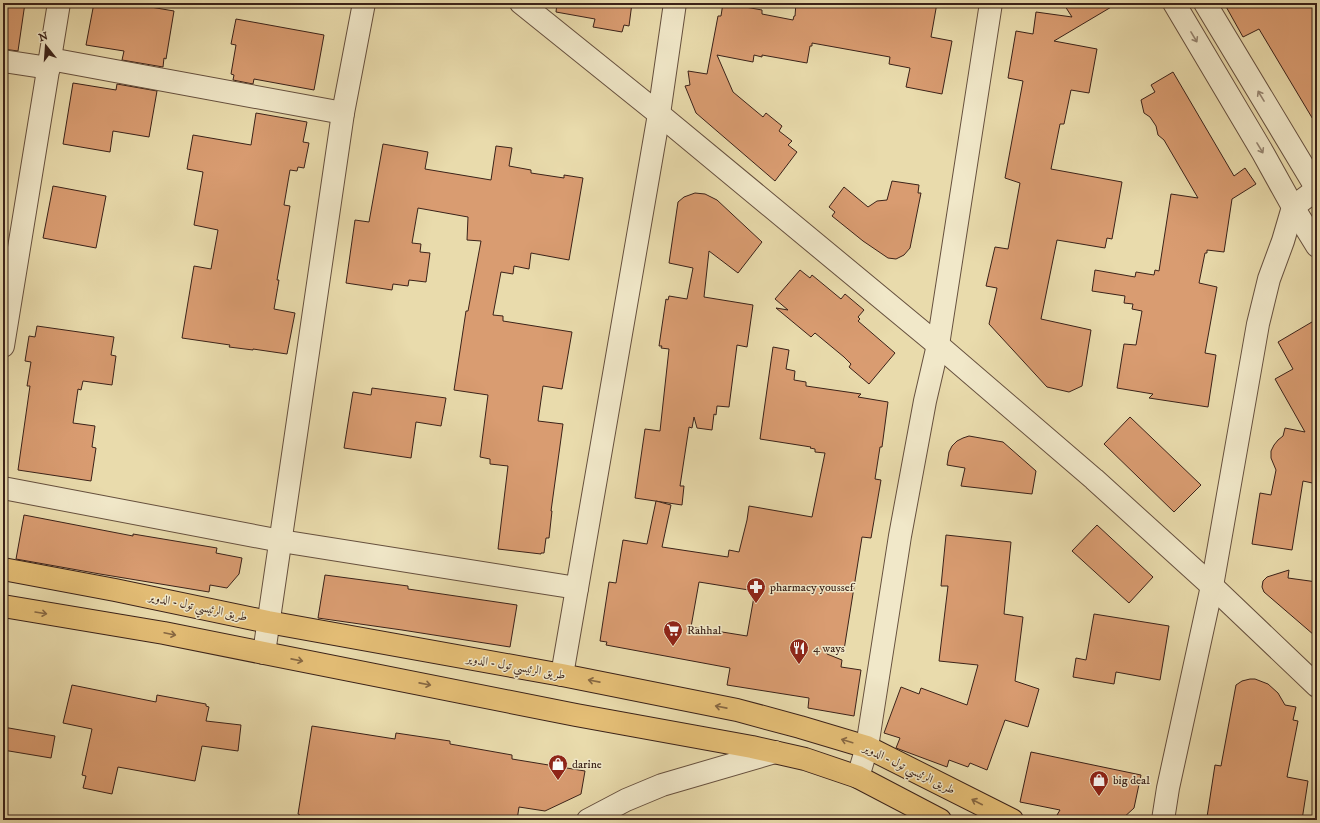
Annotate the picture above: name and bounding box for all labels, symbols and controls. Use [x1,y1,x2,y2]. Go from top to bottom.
north arrow [26,26,66,66]
text: N [37,29,50,45]
one-way arrow [1190,31,1198,43]
one-way arrow [1256,90,1264,102]
one-way arrow [1256,142,1264,153]
pharmacy icon: pharmacy youssef [745,576,767,604]
place label: pharmacy youssef [769,580,856,595]
street label: طريق الرئيسي تول - الدوير [145,589,249,628]
one-way arrow [35,609,48,617]
supermarket icon: Rahhal [662,619,684,647]
place label: Rahhal [687,623,722,638]
one-way arrow [163,630,176,638]
restaurant icon: 4 ways [788,637,810,665]
place label: 4 ways [813,641,845,656]
street label: طريق الرئيسي تول - الدوير [463,651,567,686]
one-way arrow [290,656,303,664]
one-way arrow [588,677,601,685]
one-way arrow [418,680,431,688]
one-way arrow [715,702,728,710]
one-way arrow [840,737,853,744]
street label: طريق الرئيسي تول - الدوير [858,739,958,800]
shop icon: darine [547,753,569,781]
place label: darine [572,757,602,772]
shop icon: big deal [1088,769,1110,797]
place label: big deal [1113,773,1150,788]
one-way arrow [971,798,983,806]

